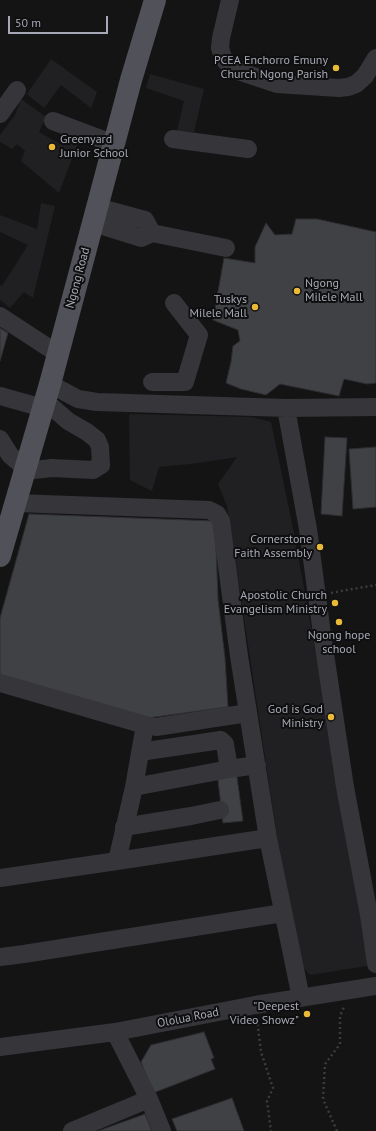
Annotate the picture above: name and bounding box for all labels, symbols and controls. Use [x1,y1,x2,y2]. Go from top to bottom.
scale bar [10,8,110,34]
text: 50 m [15,15,41,30]
place label: PCEA Enchorro Emuny Church Ngong Parish [214,54,328,82]
marker: PCEA Enchorro Emuny Church Ngong Parish [331,63,341,73]
place label: Greenyard Junior School [60,133,128,161]
marker: Greenyard Junior School [47,142,57,152]
street label: Ngong Road [63,246,93,310]
place label: Ngong Milele Mall [305,277,363,305]
marker: Ngong Milele Mall [292,286,302,296]
place label: Tuskys Milele Mall [189,293,247,321]
marker: Tuskys Milele Mall [250,302,260,312]
place label: Cornerstone Faith Assembly [234,533,312,561]
marker: Cornerstone Faith Assembly [315,542,325,552]
place label: Apostolic Church Evangelism Ministry [224,589,327,617]
marker: Apostolic Church Evangelism Ministry [330,598,340,608]
marker: Ngong hope school [334,617,344,627]
place label: Ngong hope school [308,629,370,657]
place label: God is God Ministry [268,703,323,731]
marker: God is God Ministry [326,712,336,722]
place label: "Deepest Video Showz" [230,1000,299,1028]
street label: Ololua Road [156,1005,220,1031]
marker: "Deepest Video Showz" [302,1009,312,1019]

